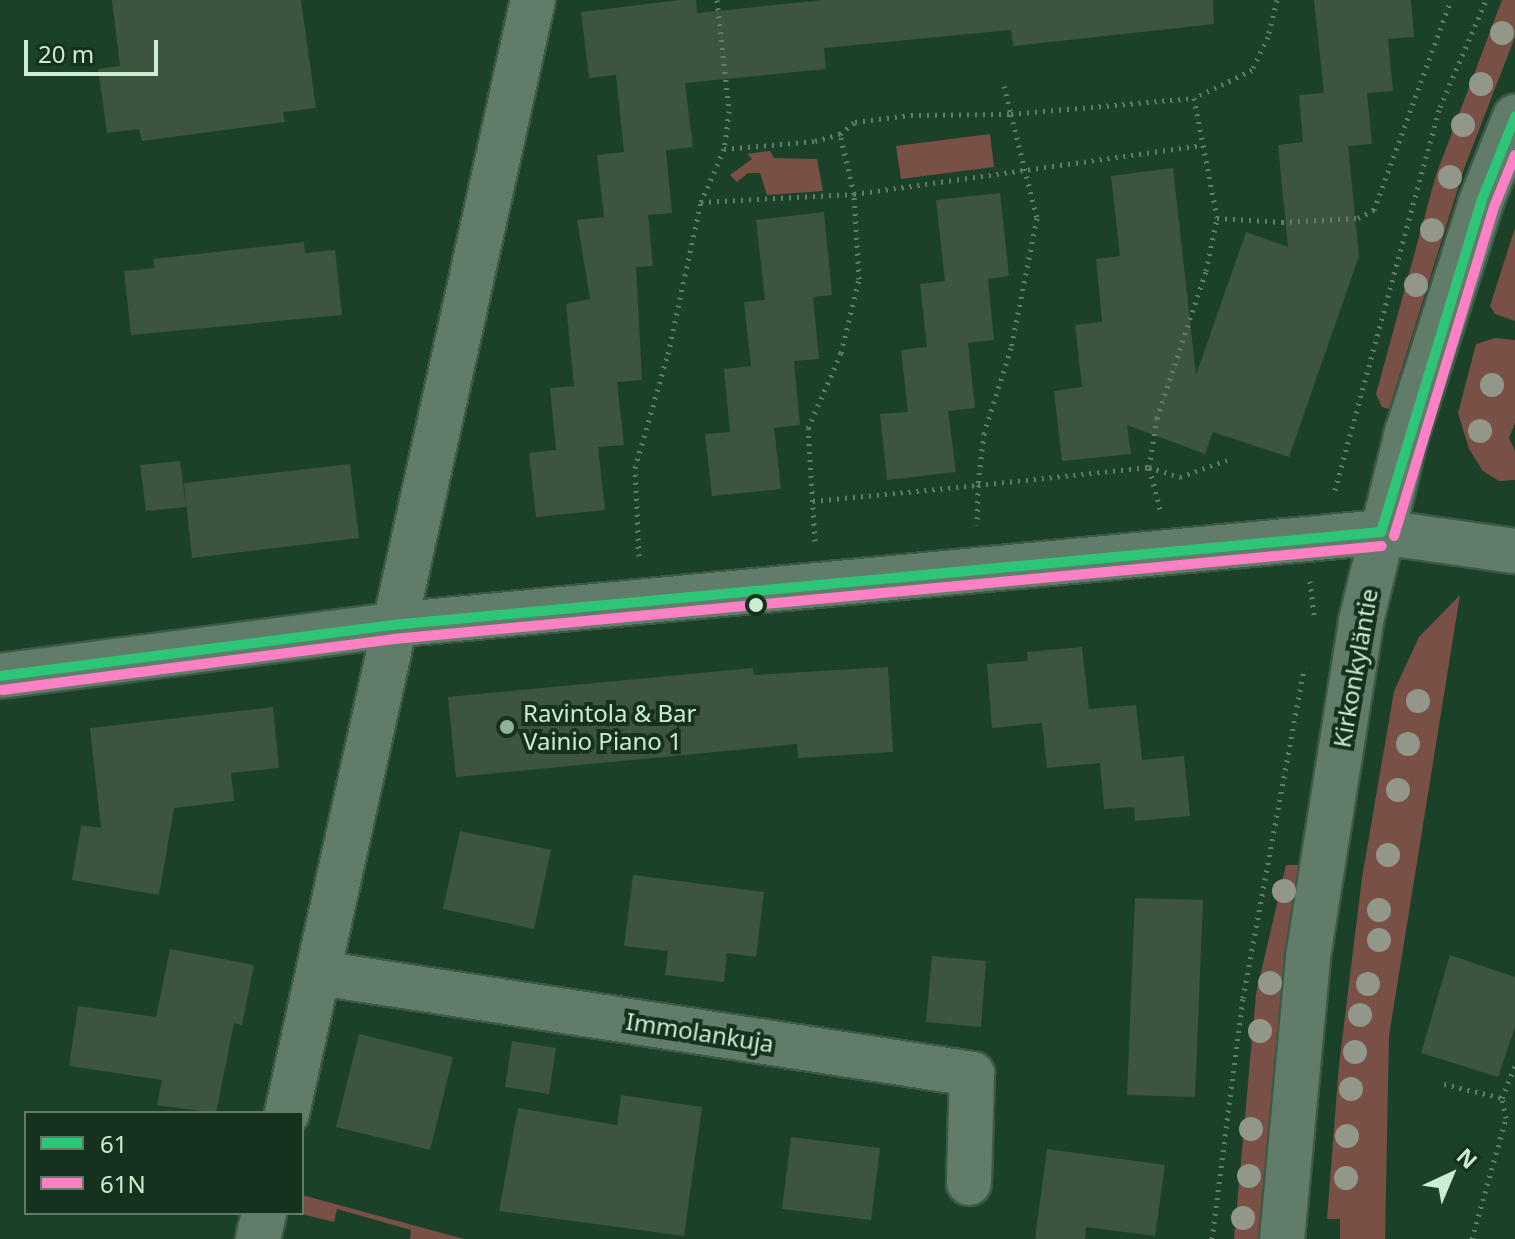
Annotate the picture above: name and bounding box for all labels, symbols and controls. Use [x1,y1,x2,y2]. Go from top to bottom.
scale bar [28,24,162,74]
text: 20 m [38,37,94,70]
street label: Kirkonkyläntie [1327,586,1383,750]
unlabelled marker [748,597,764,613]
place label: Ravintola & Bar Vainio Piano 1 [523,699,696,755]
marker: Ravintola & Bar Vainio Piano 1 [498,718,516,736]
street label: Immolankuja [624,1006,776,1058]
legend [24,1111,304,1215]
text: 61 [100,1127,127,1160]
north arrow [1411,1135,1491,1215]
text: N [1451,1141,1485,1175]
text: 61N [100,1167,146,1200]

